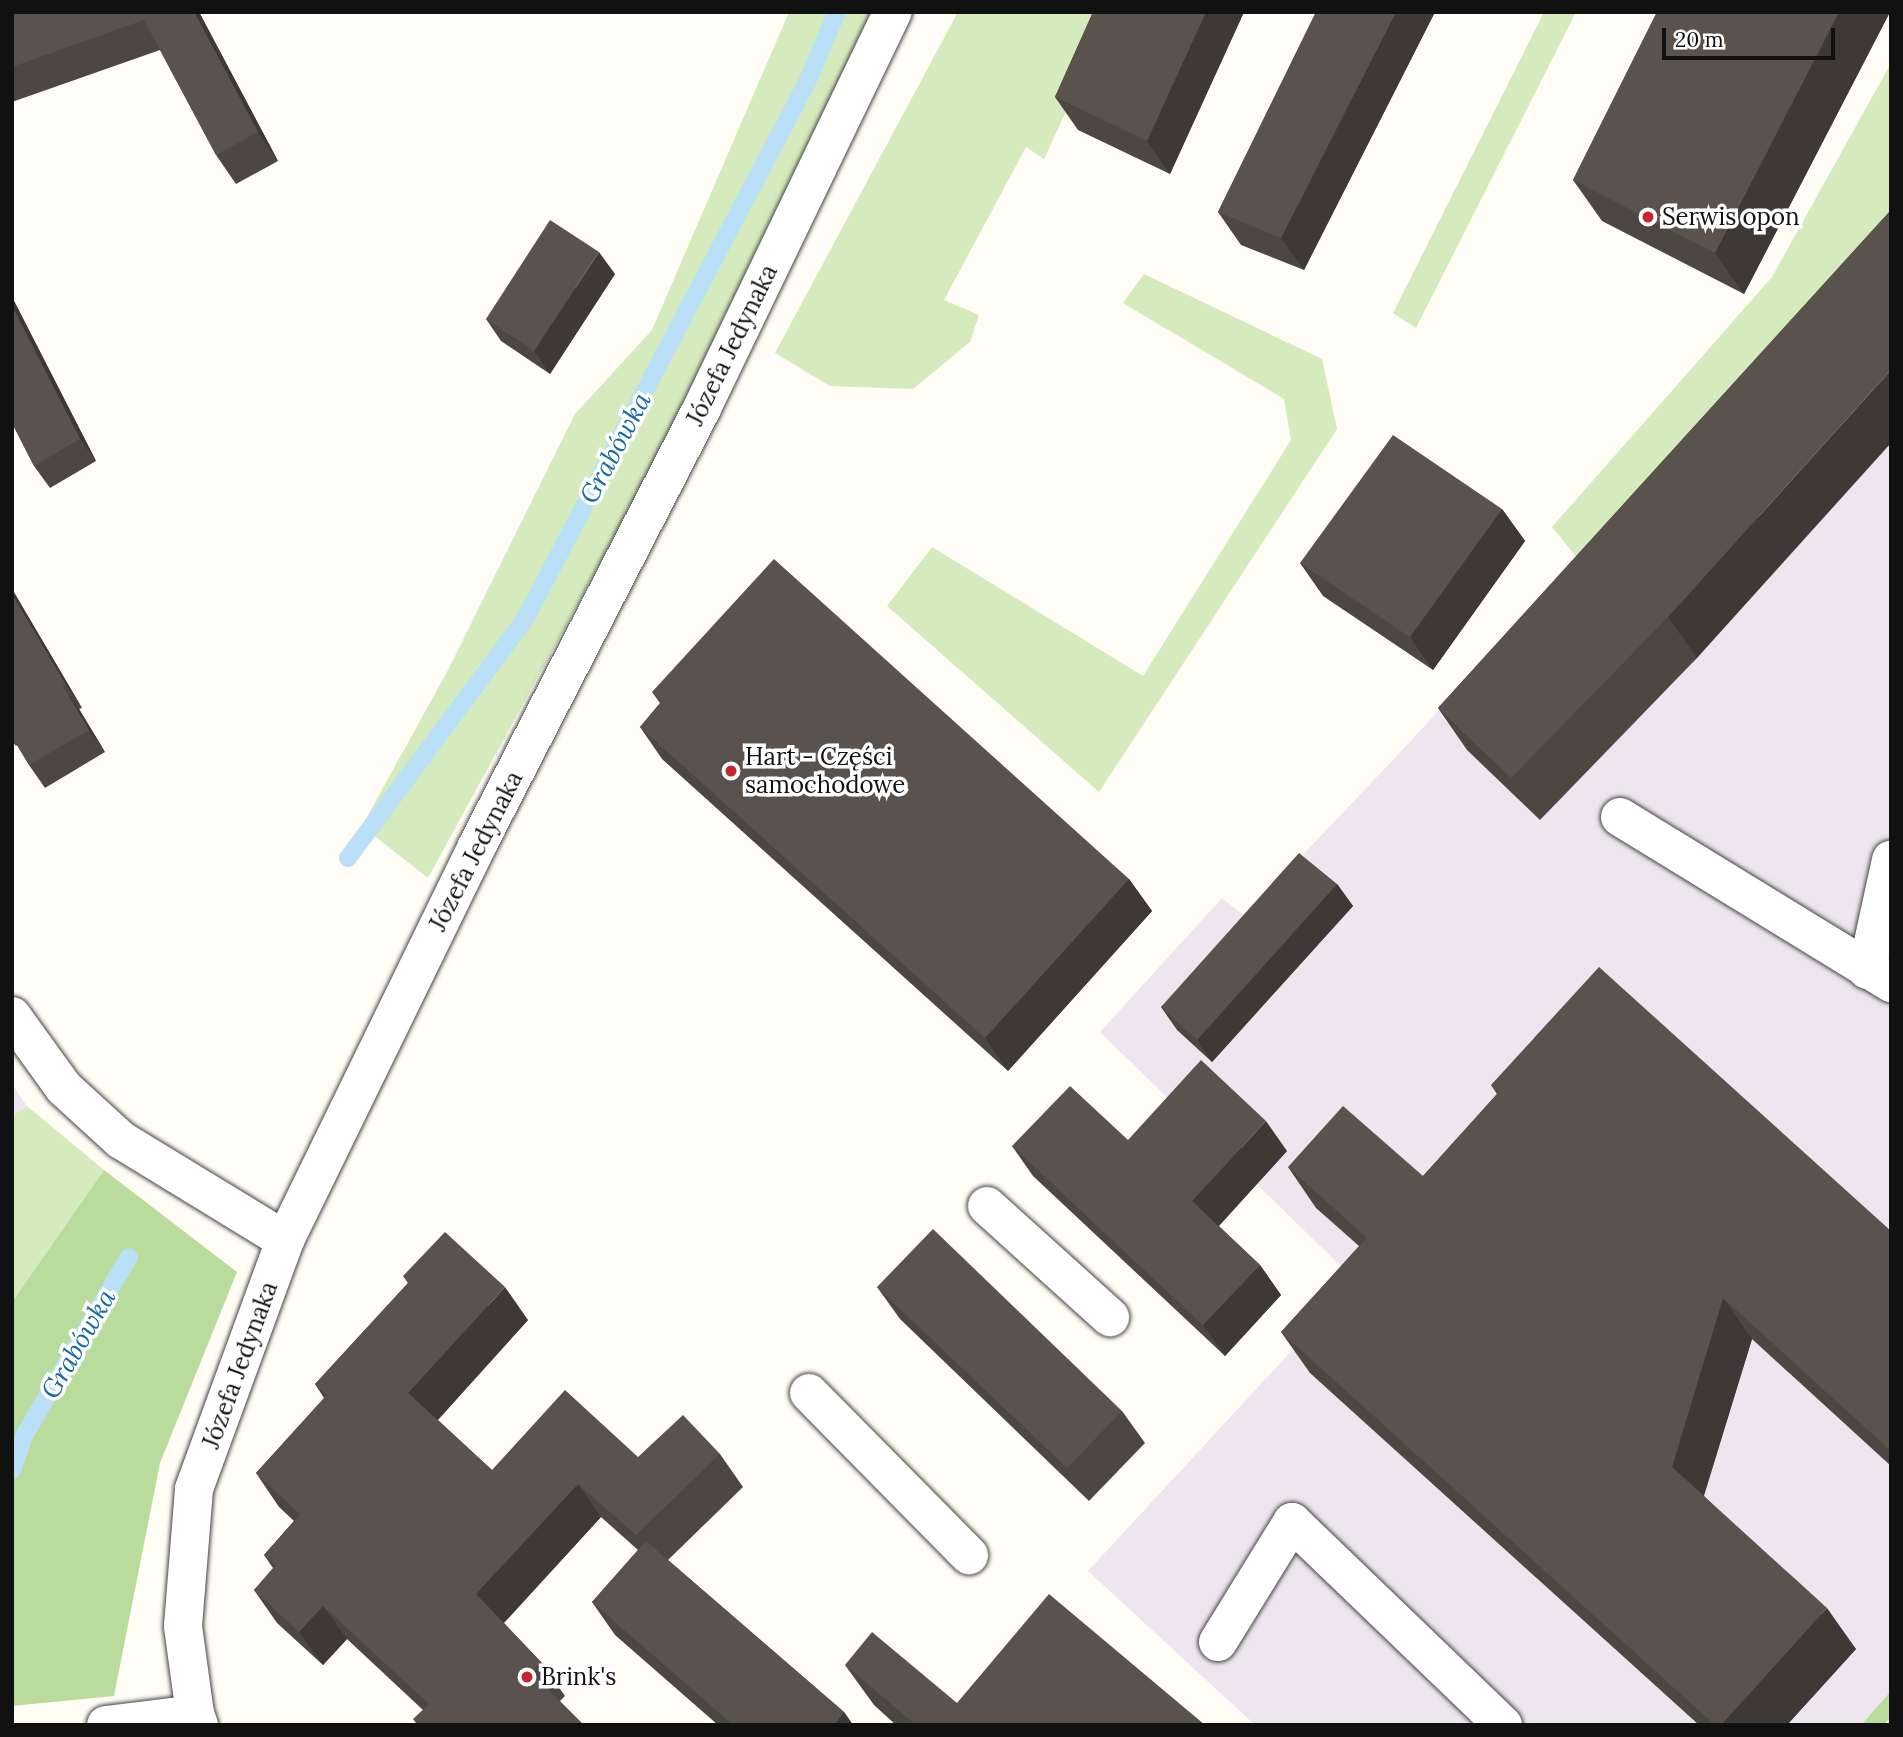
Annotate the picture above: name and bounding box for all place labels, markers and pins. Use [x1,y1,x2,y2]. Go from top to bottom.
place label: Serwis opon [1662,203,1800,231]
marker: Serwis opon [1640,209,1656,225]
place label: Hart - Części samochodowe [745,743,905,799]
marker: Hart - Części samochodowe [723,763,739,779]
place label: Brink's [541,1663,616,1691]
marker: Brink's [519,1669,535,1685]

